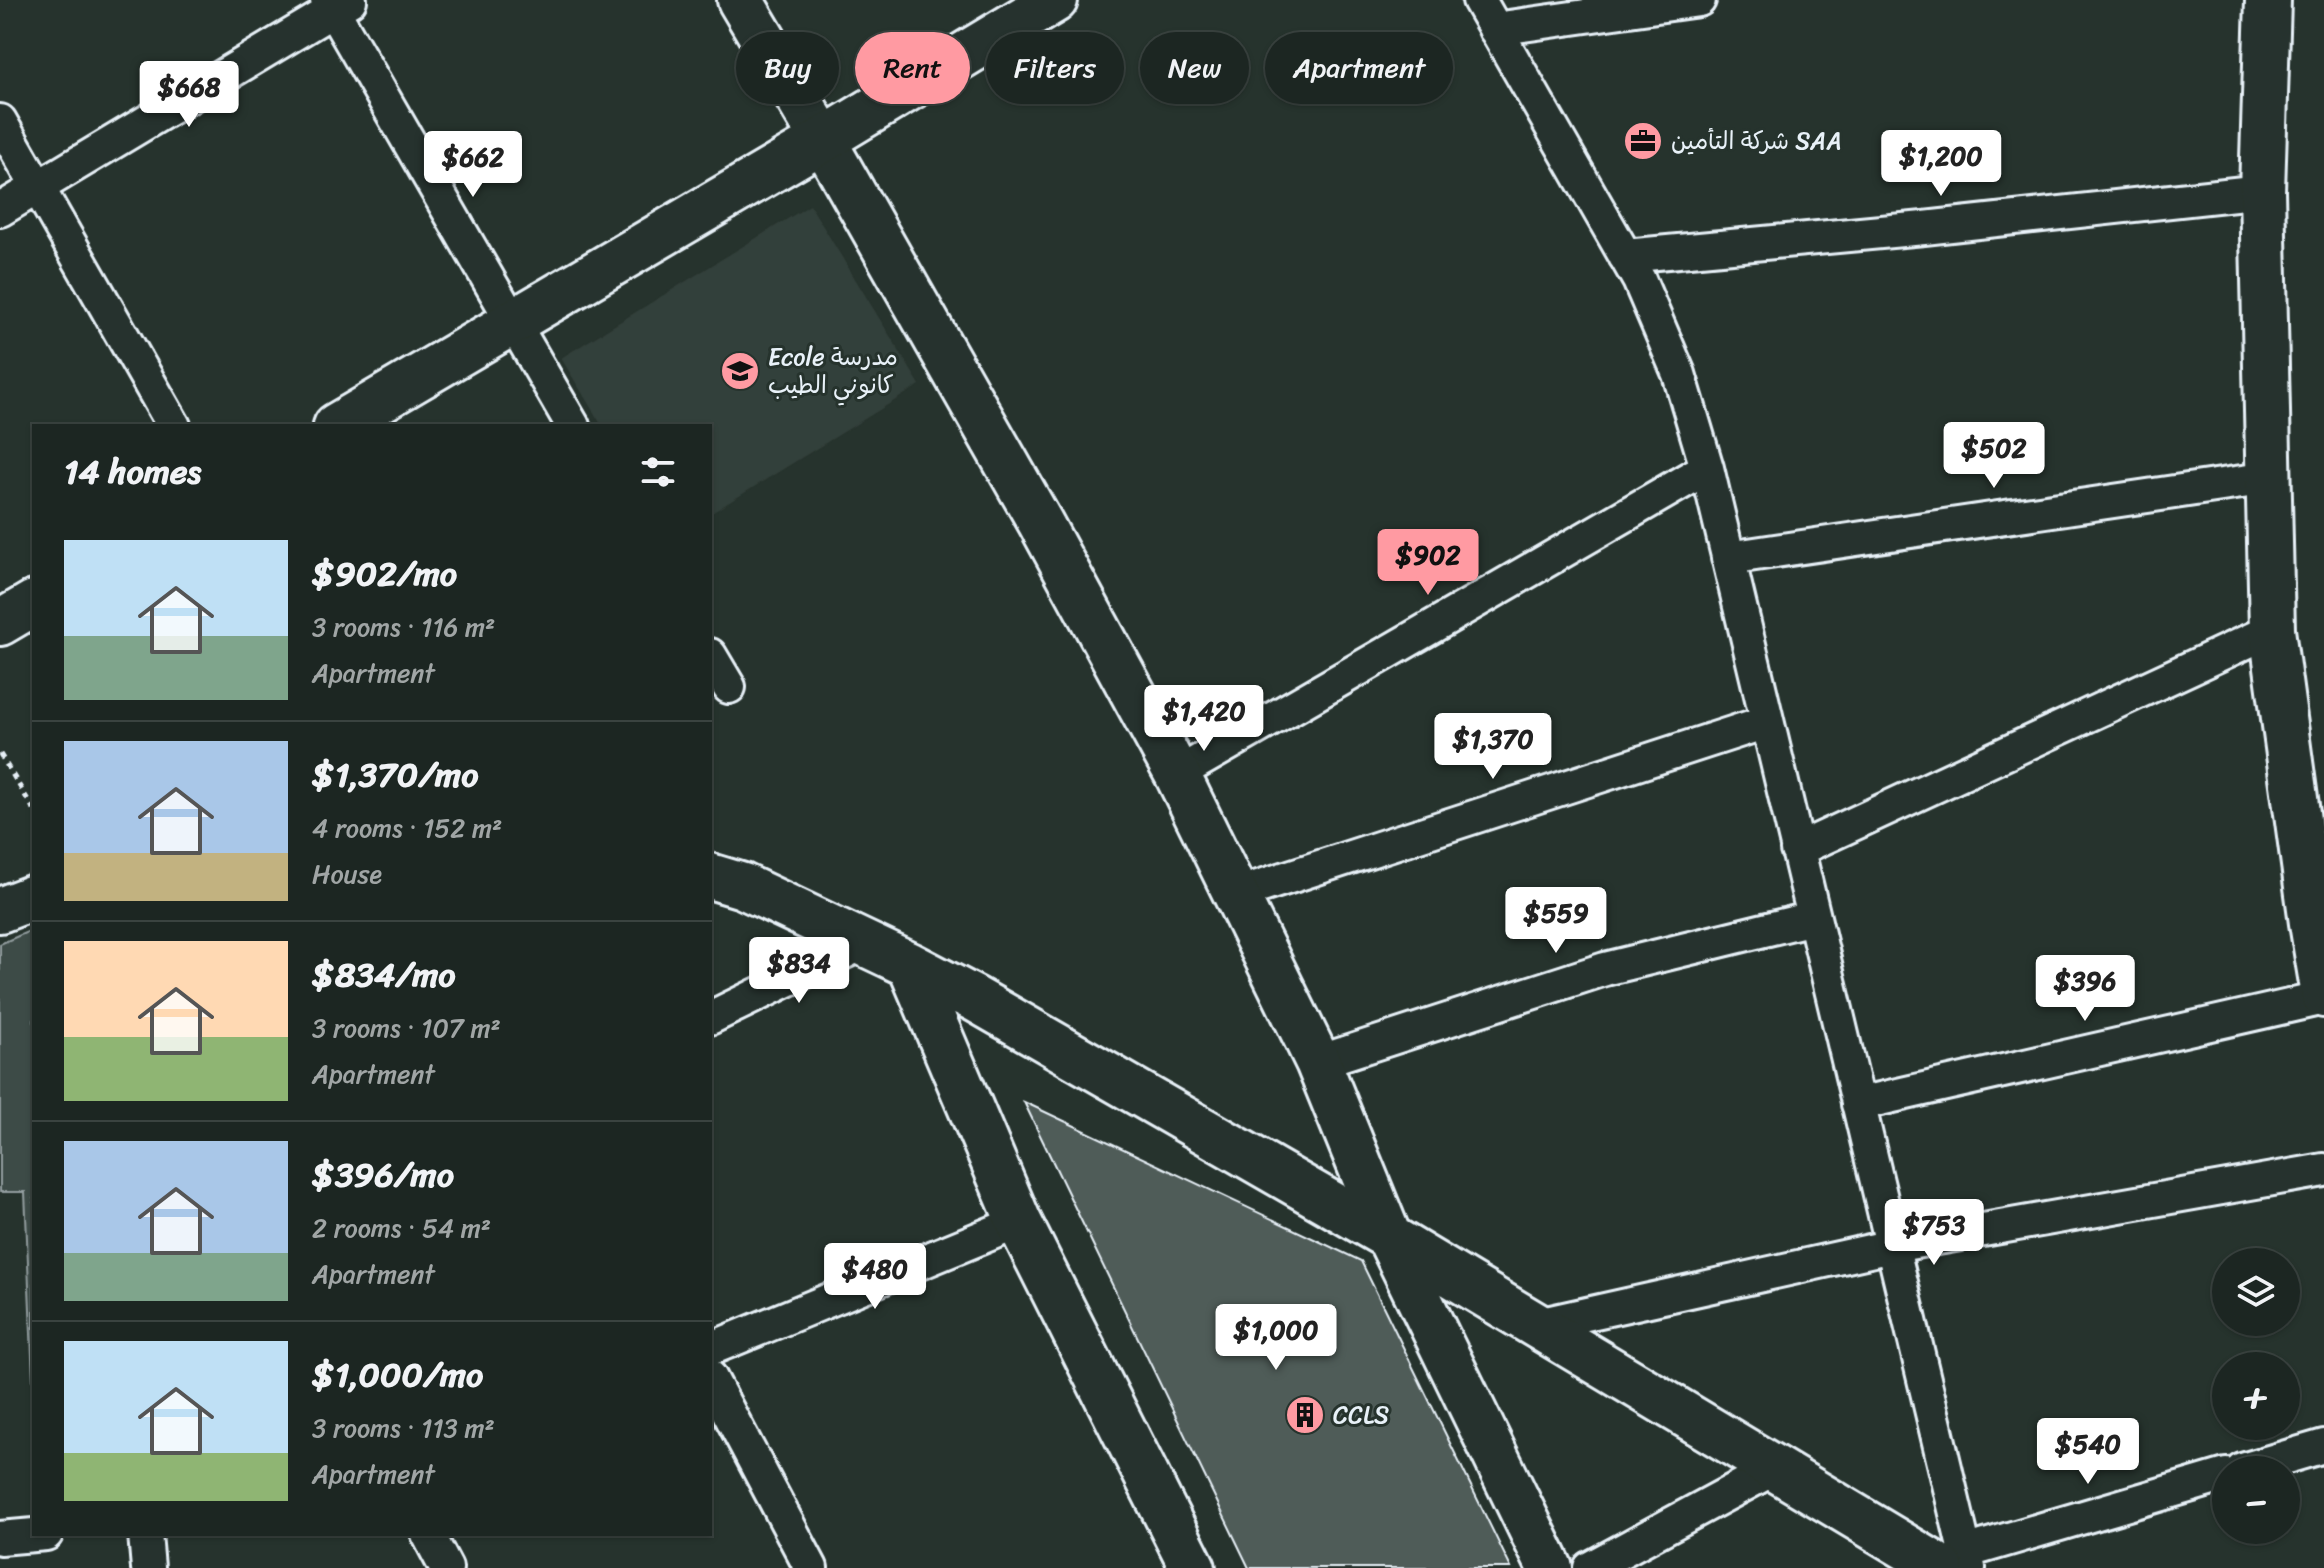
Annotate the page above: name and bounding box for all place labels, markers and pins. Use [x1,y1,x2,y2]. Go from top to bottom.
pin: $668 [142,61,236,129]
office icon: شركة التأمين SAA [1622,120,1664,162]
place label: شركة التأمين SAA [1671,120,1842,162]
pin: $1,200 [1876,130,2006,198]
pin: $662 [426,131,520,199]
place label: Ecole مدرسة كانوني الطيب [768,336,898,406]
school or university icon: Ecole مدرسة كانوني الطيب [719,350,761,392]
pin: $502 [1947,422,2041,490]
pin: $902 [1381,529,1475,597]
pin: $1,420 [1139,685,1269,753]
pin: $1,370 [1428,713,1558,781]
pin: $559 [1509,887,1603,955]
pin: $834 [752,937,846,1005]
pin: $396 [2038,955,2132,1023]
pin: $753 [1887,1199,1981,1267]
pin: $480 [828,1243,922,1311]
pin: $1,000 [1211,1304,1341,1372]
building icon: CCLS [1284,1394,1326,1436]
place label: CCLS [1333,1394,1389,1436]
pin: $540 [2041,1418,2135,1486]

